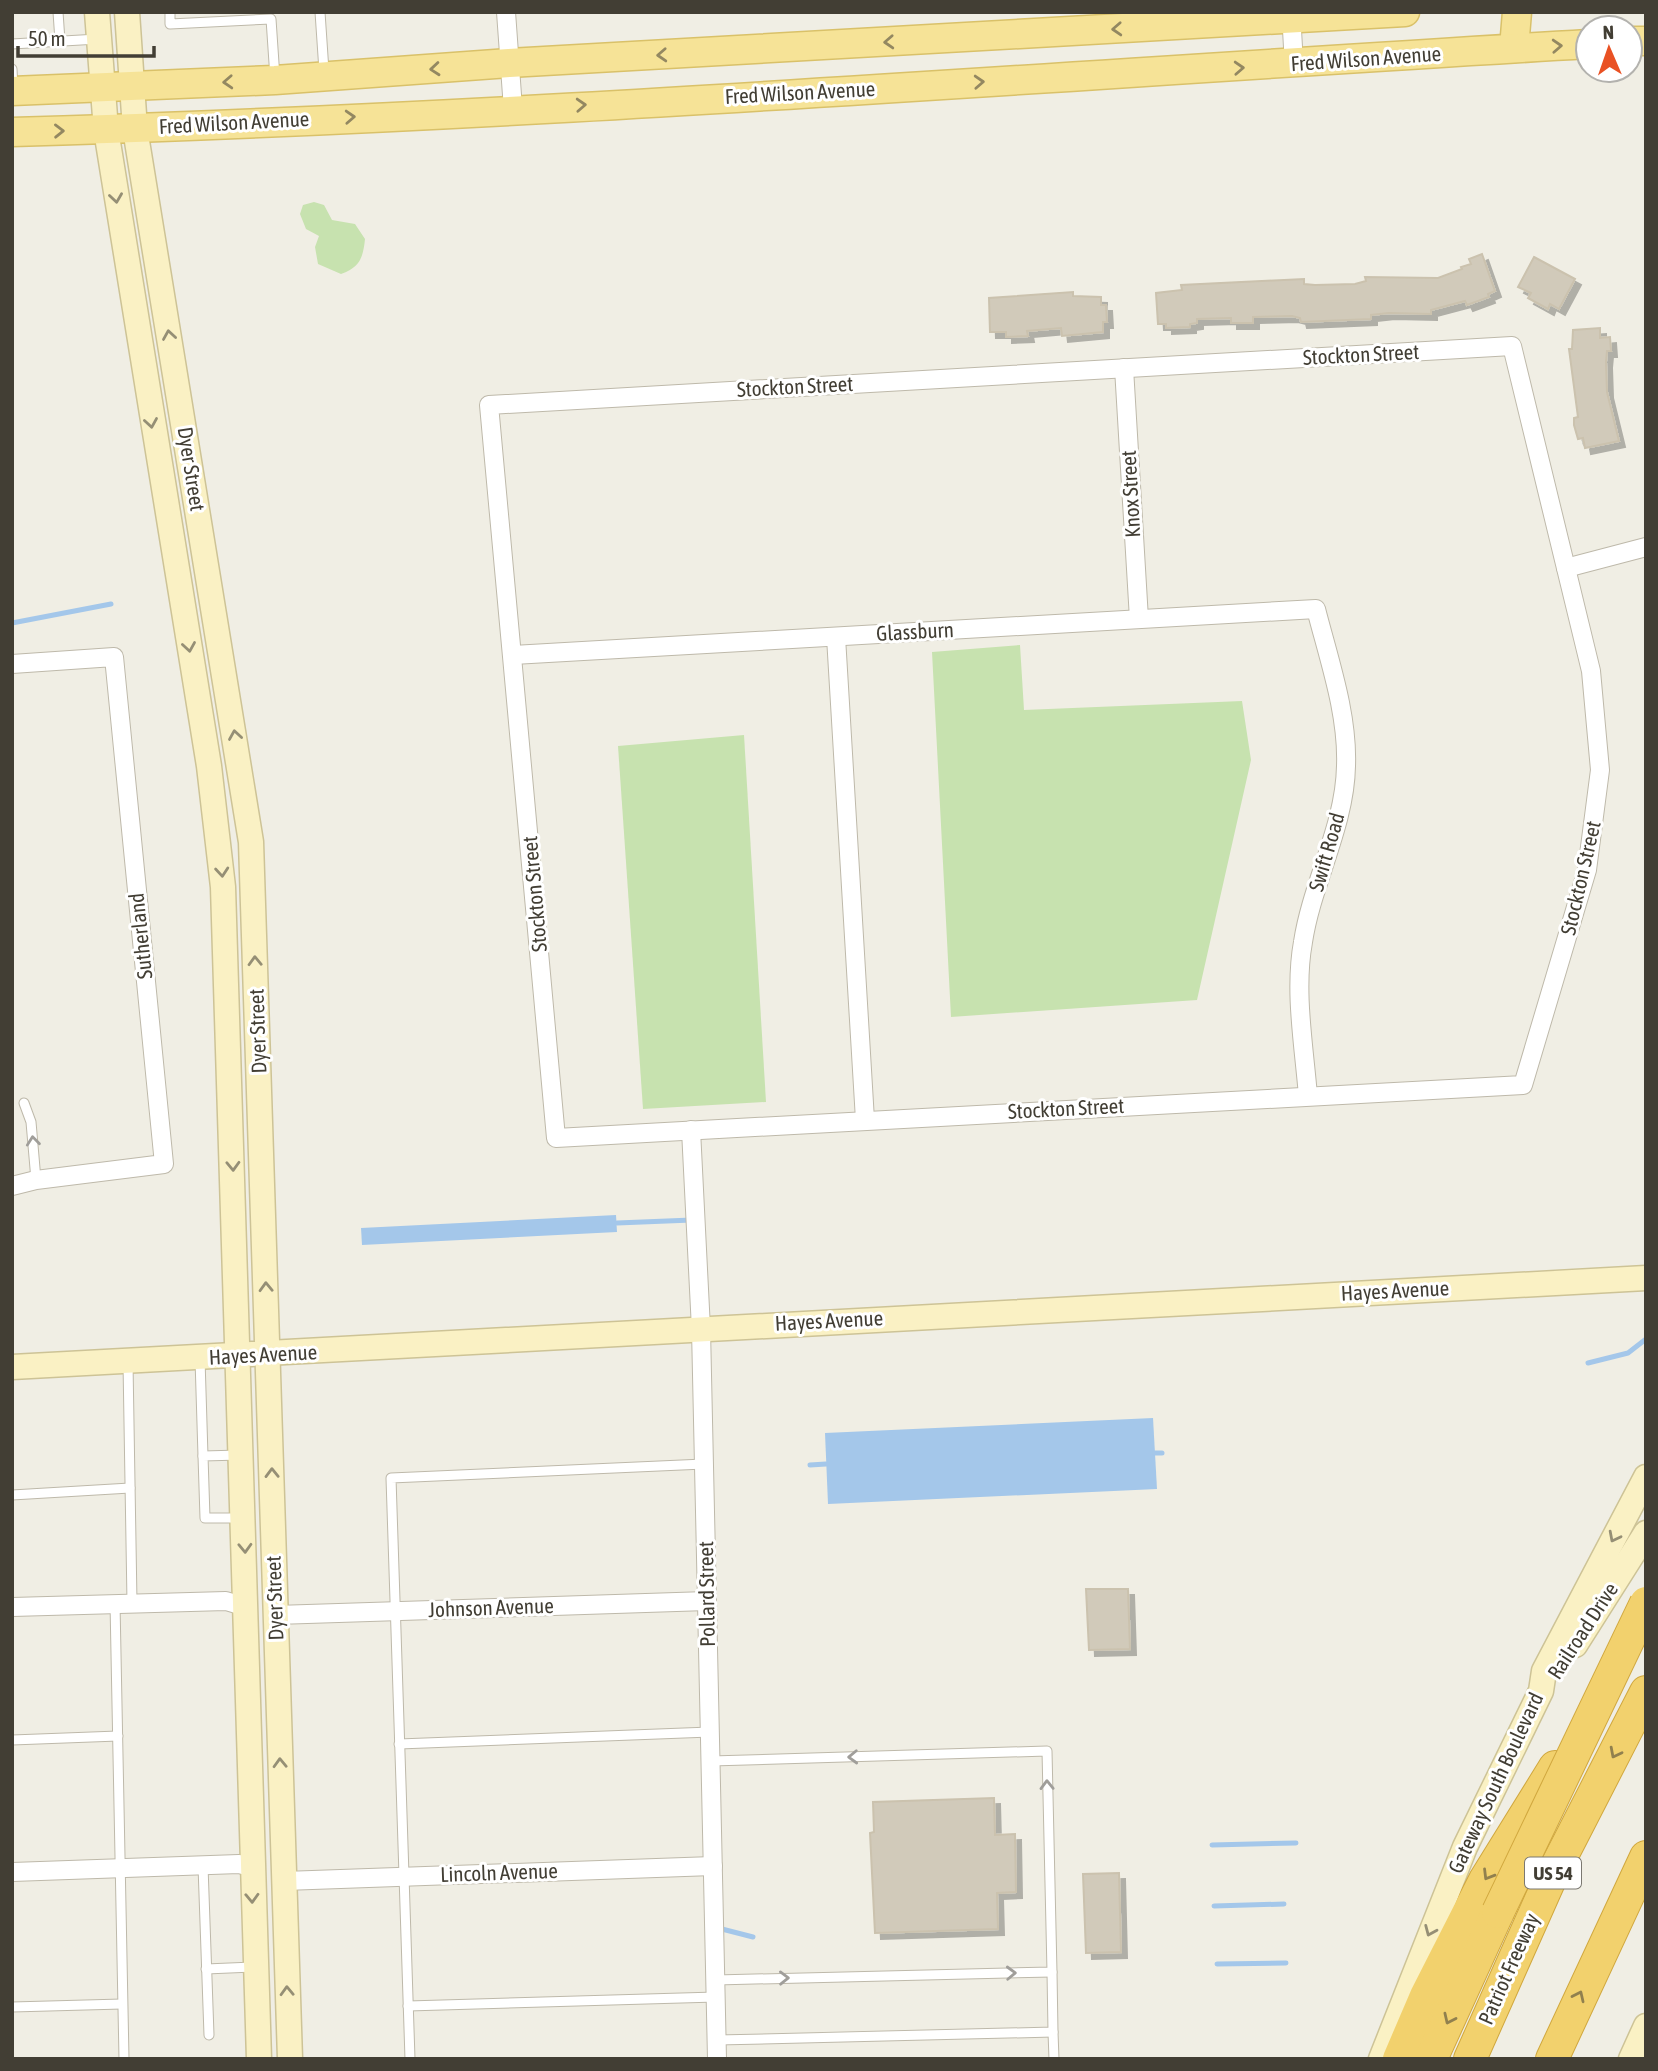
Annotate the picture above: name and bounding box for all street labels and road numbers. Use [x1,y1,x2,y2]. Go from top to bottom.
street label: Fred Wilson Avenue [1290,41,1442,75]
street label: Fred Wilson Avenue [724,76,876,108]
street label: Fred Wilson Avenue [158,106,310,138]
street label: Stockton Street [1302,339,1420,369]
street label: Stockton Street [736,371,854,401]
street label: Dyer Street [173,425,210,513]
street label: Knox Street [1116,450,1144,538]
street label: Glassburn [875,617,954,645]
street label: Swift Road [1303,810,1349,894]
street label: Stockton Street [1555,818,1605,937]
street label: Stockton Street [517,835,551,953]
street label: Sutherland [124,892,156,980]
street label: Dyer Street [244,988,270,1074]
street label: Stockton Street [1007,1093,1125,1123]
street label: Hayes Avenue [1340,1275,1450,1305]
street label: Hayes Avenue [774,1305,884,1335]
street label: Hayes Avenue [208,1339,318,1369]
street label: Pollard Street [693,1541,719,1647]
street label: Dyer Street [261,1555,287,1641]
street label: Railroad Drive [1542,1578,1622,1683]
street label: Johnson Avenue [428,1593,554,1621]
street label: Gateway South Boulevard [1443,1688,1548,1877]
road number: US 54 [1525,1857,1581,1888]
street label: Lincoln Avenue [440,1858,558,1886]
street label: Patriot Freeway [1473,1909,1543,2028]

